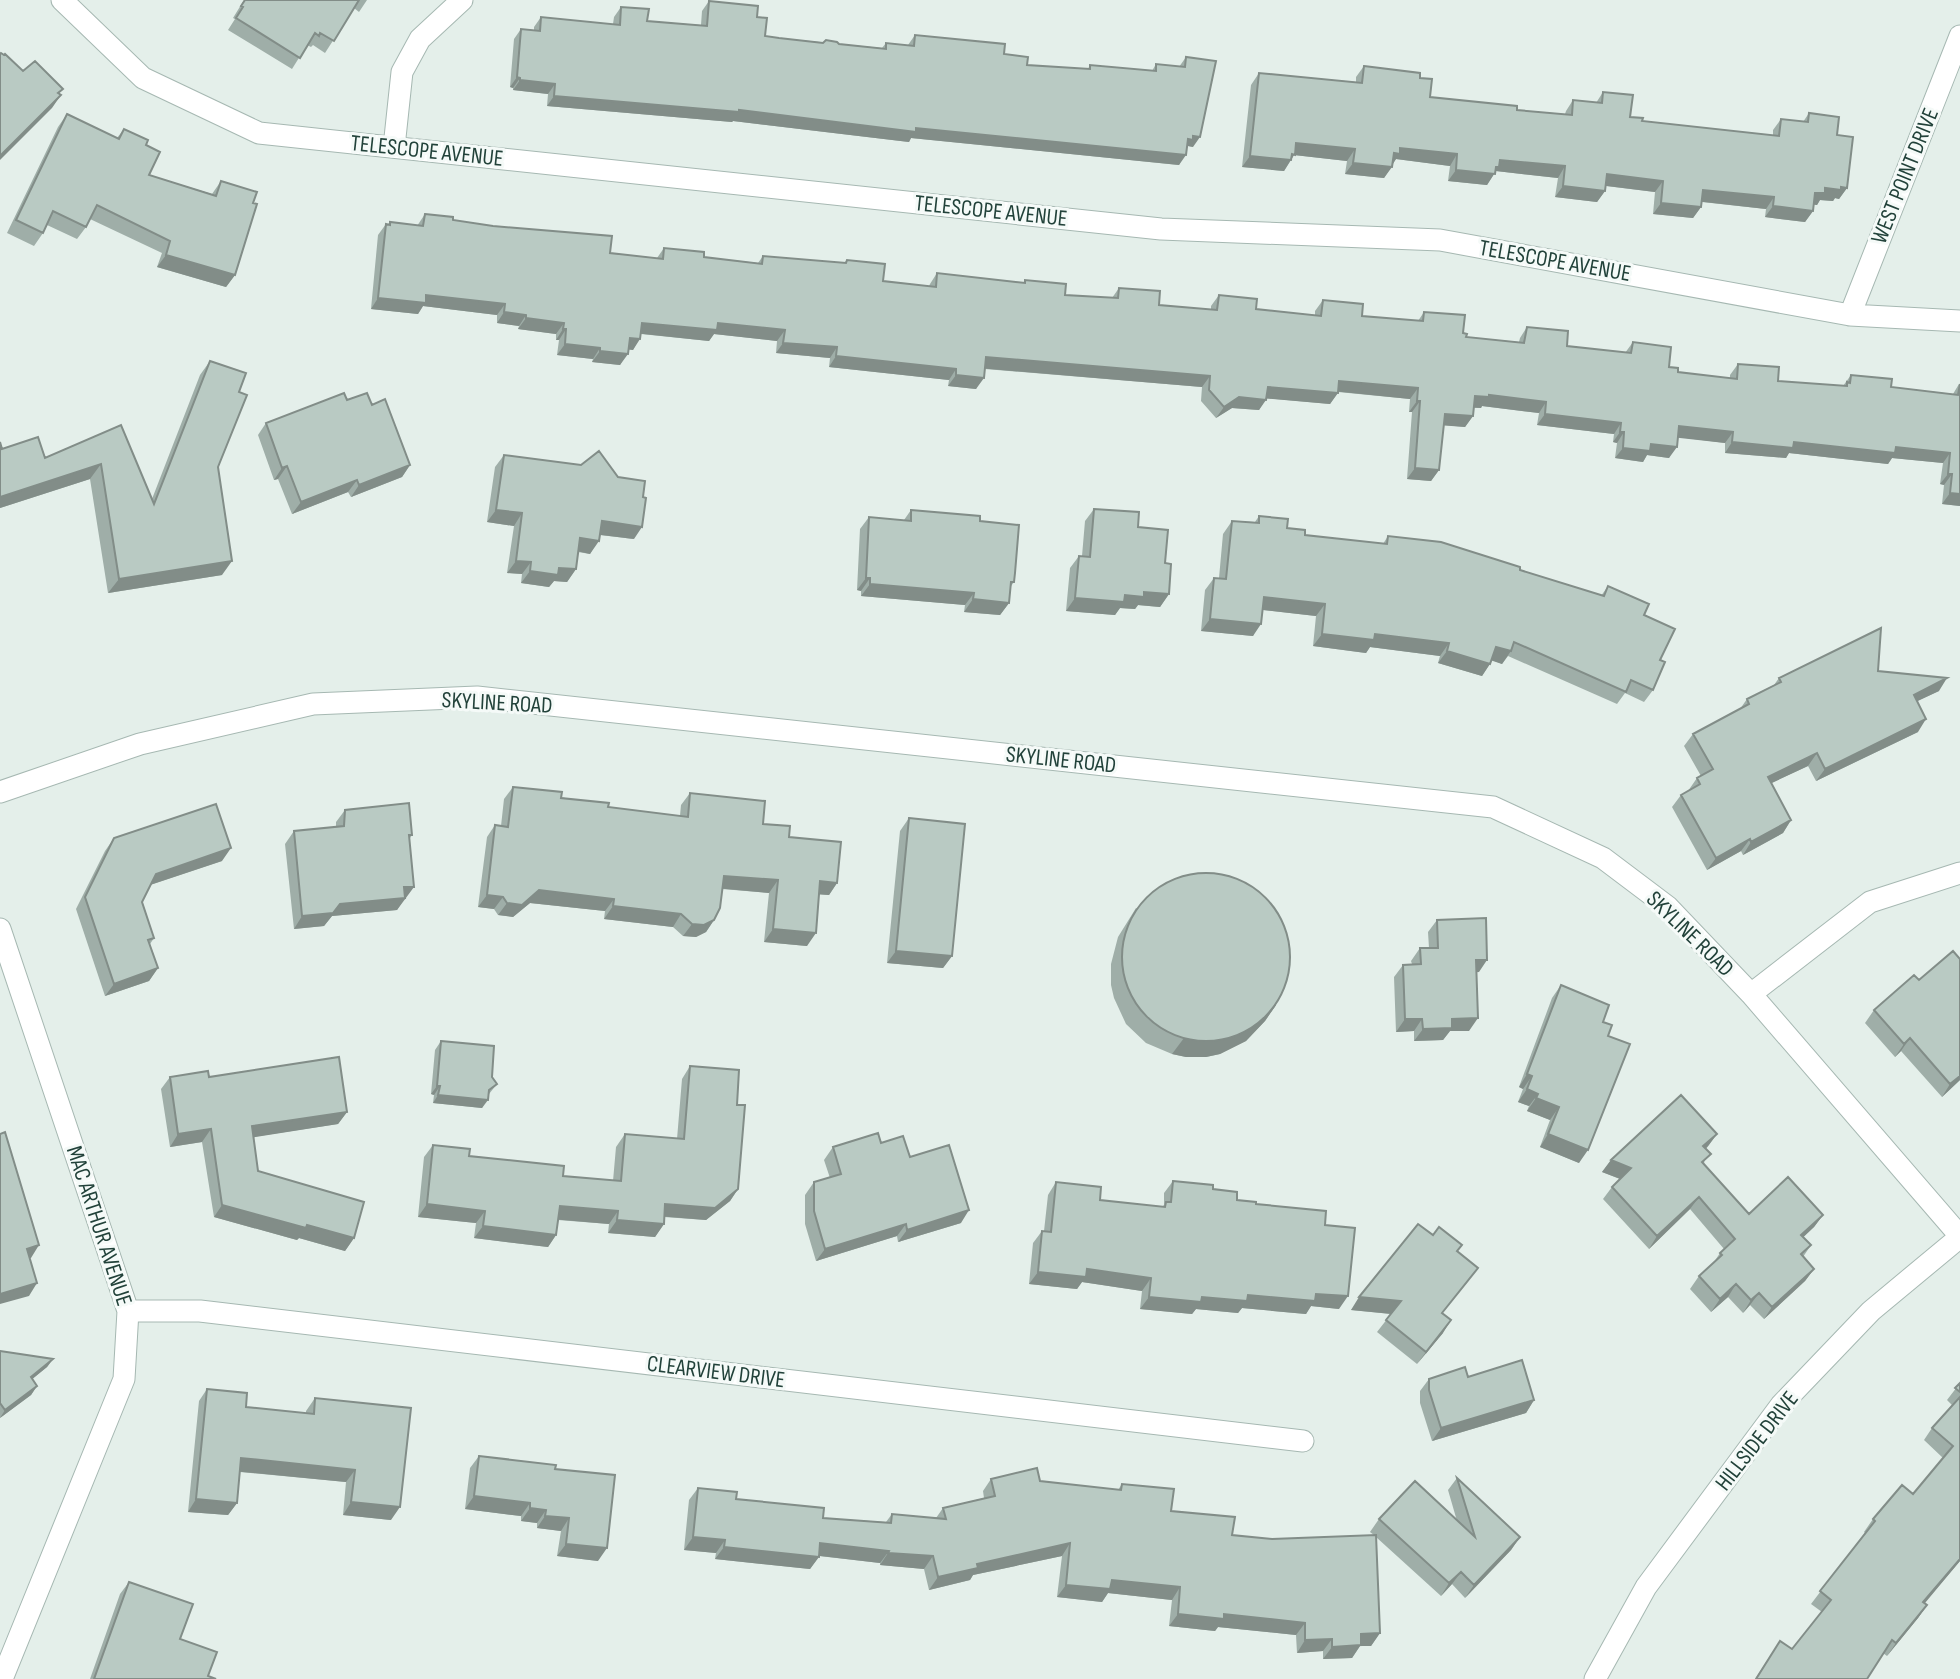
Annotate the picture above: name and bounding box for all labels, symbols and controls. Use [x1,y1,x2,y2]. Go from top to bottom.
street label: WEST POINT DRIVE [1865,104,1945,248]
street label: TELESCOPE AVENUE [349,129,505,173]
street label: TELESCOPE AVENUE [913,189,1069,233]
street label: TELESCOPE AVENUE [1477,234,1633,288]
street label: SKYLINE ROAD [441,686,553,720]
street label: SKYLINE ROAD [1004,740,1118,780]
street label: SKYLINE ROAD [1640,885,1740,983]
street label: MAC ARTHUR AVENUE [60,1142,138,1310]
street label: CLEARVIEW DRIVE [645,1350,787,1394]
street label: HILLSIDE DRIVE [1709,1386,1805,1496]

